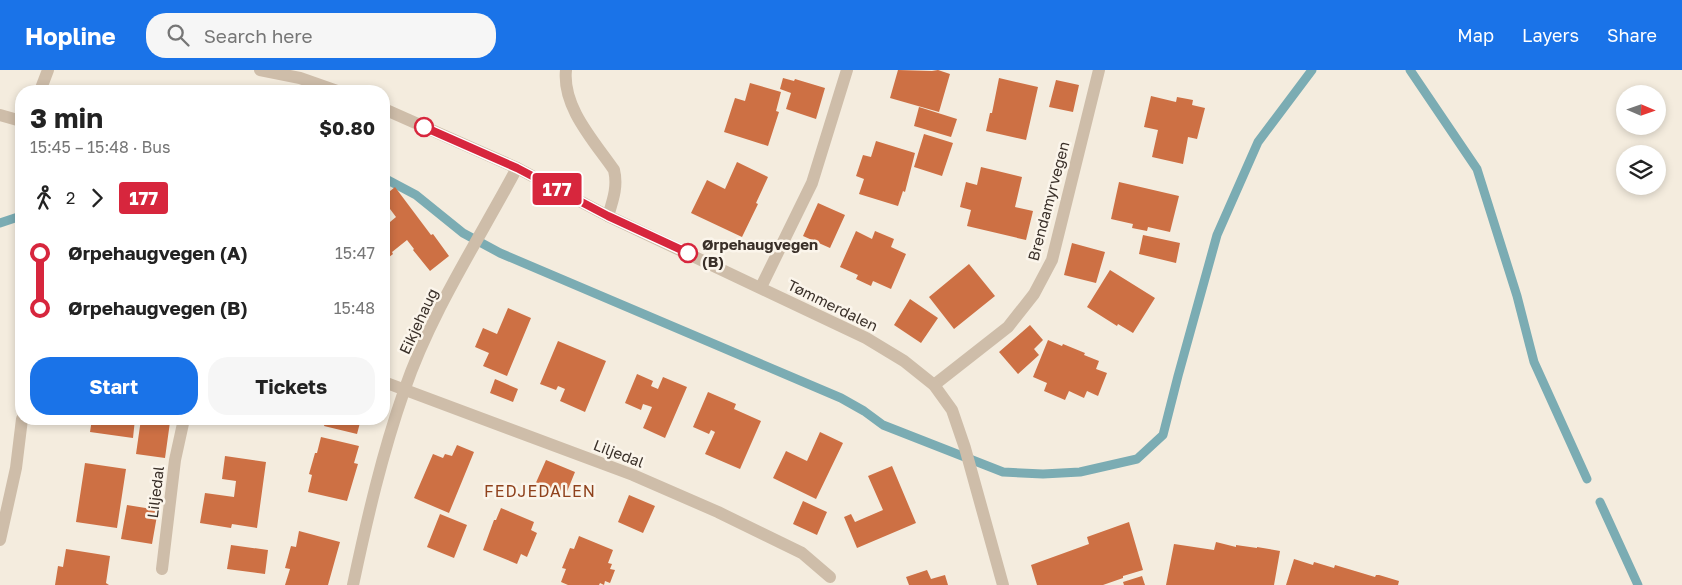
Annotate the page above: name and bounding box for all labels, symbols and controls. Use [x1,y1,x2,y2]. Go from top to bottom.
search box [146,13,496,58]
text: Hopline [25,21,116,50]
icon: search [164,21,192,49]
text: Search here [204,24,313,47]
text: Map [1457,24,1494,46]
text: Layers [1522,24,1579,46]
text: Share [1607,24,1657,46]
north arrow [1616,85,1666,135]
map controls [1616,85,1666,195]
text: 3 min [30,101,103,134]
text: $0.80 [319,116,375,139]
unlabelled marker [414,117,434,137]
text: 15:45 – 15:48 · Bus [30,137,170,157]
street label: Brendamyrvegen [1023,139,1073,263]
button: layers [1616,145,1666,195]
line badge: 177 [528,173,586,205]
text: 177 [543,178,571,200]
icon: walk [30,184,58,212]
icon: forward [83,184,111,212]
text: 177 [129,187,158,209]
text: 2 [66,188,75,208]
place label: Ørpehaugvegen (B) [702,235,818,270]
text: Ørpehaugvegen (A) [68,241,248,264]
text: 15:47 [335,243,375,263]
marker: Ørpehaugvegen (B) [678,243,698,263]
street label: Tømmerdalen [785,275,881,335]
street label: Eikjehaug [395,285,441,357]
text: Ørpehaugvegen (B) [68,296,248,319]
text: 15:48 [334,298,375,318]
button: Start [30,357,198,415]
button: Tickets [208,357,375,415]
street label: Liljedal [591,435,647,471]
street label: Liljedal [143,465,167,519]
district label: FEDJEDALEN [484,481,596,501]

